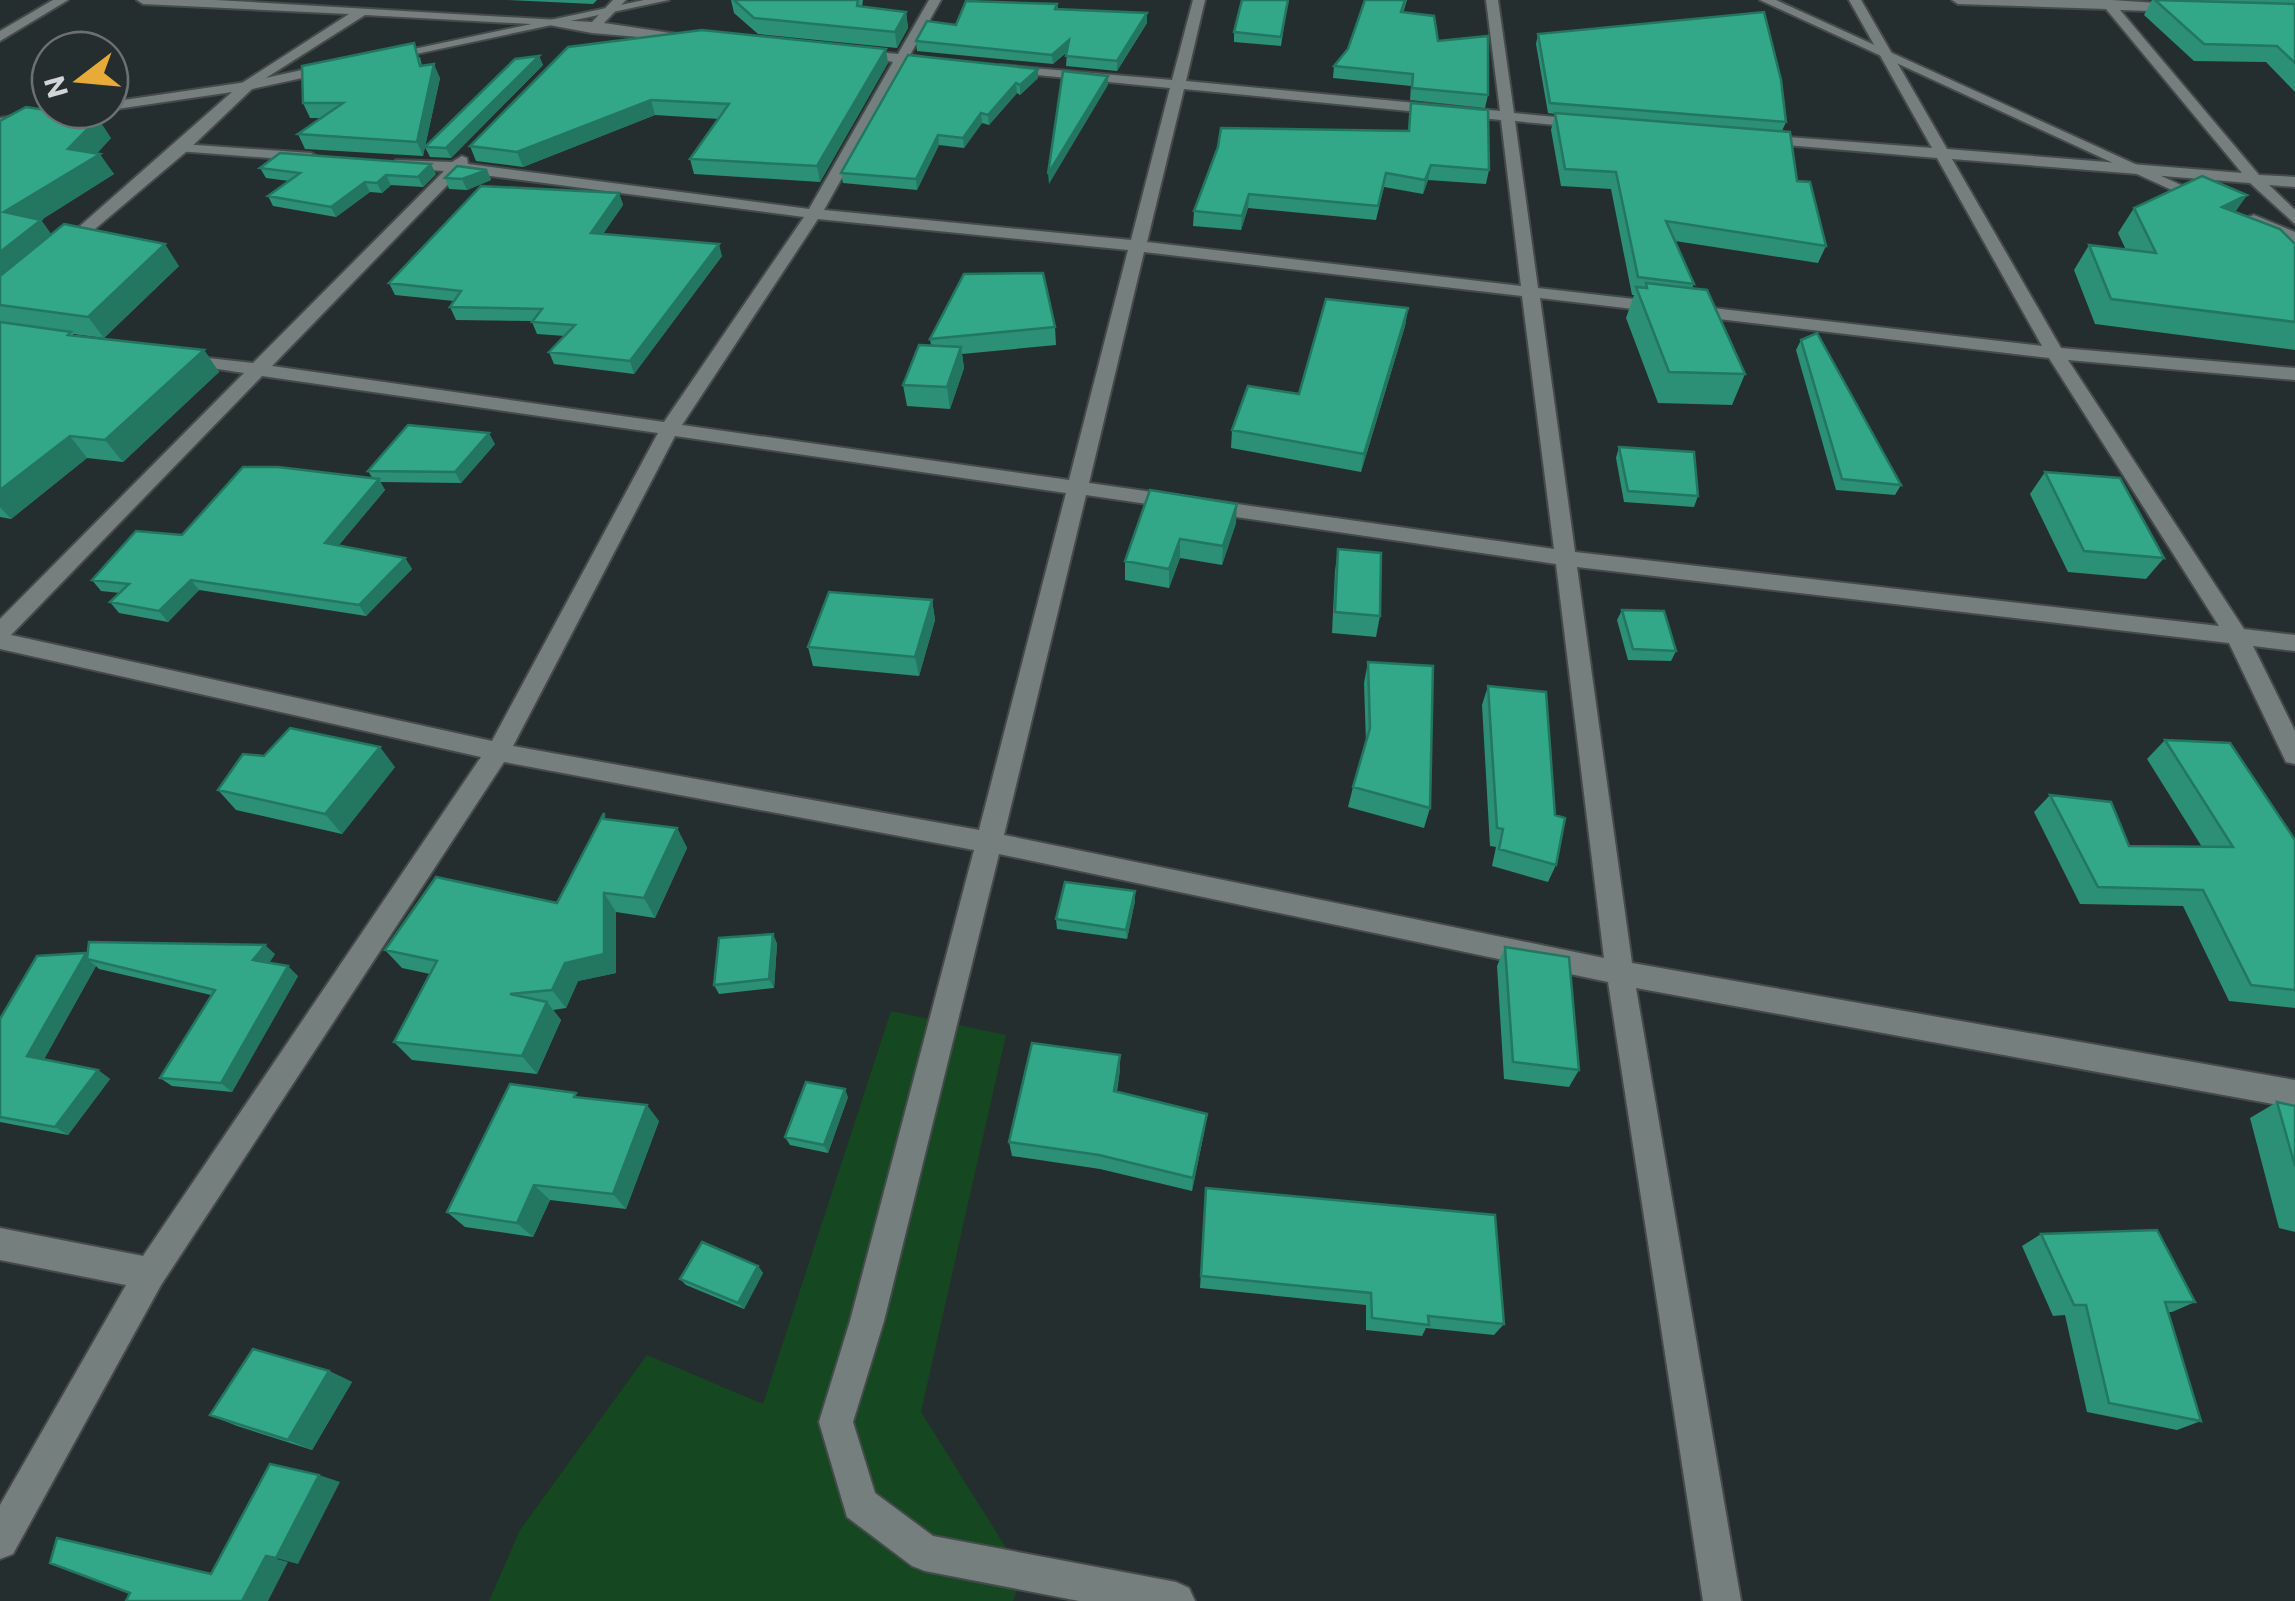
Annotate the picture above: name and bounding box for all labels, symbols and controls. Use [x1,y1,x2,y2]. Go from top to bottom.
north arrow [30,30,130,130]
text: N [36,72,74,102]

